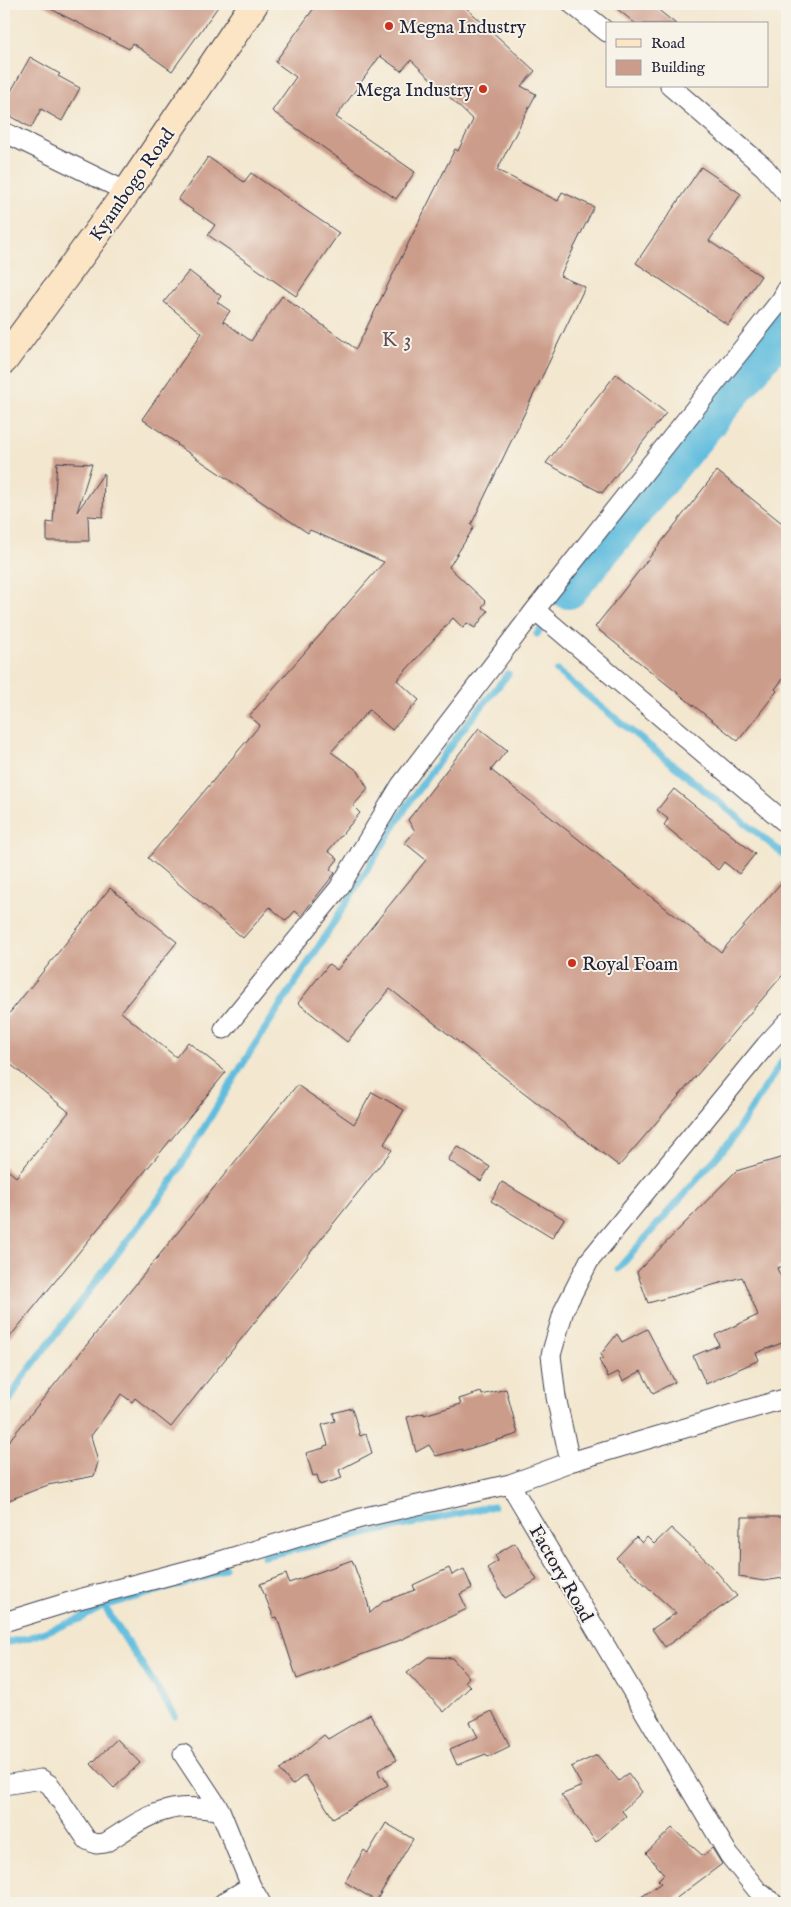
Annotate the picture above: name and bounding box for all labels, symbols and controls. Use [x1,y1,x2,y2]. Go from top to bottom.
place label: Megna Industry [399,16,527,40]
marker: Megna Industry [383,20,395,32]
legend [606,22,768,88]
text: Road [651,34,686,53]
text: Building [651,58,706,77]
place label: Mega Industry [356,79,474,103]
marker: Mega Industry [477,83,489,95]
street label: Kyambogo Road [85,123,181,246]
district label: K 3 [382,327,412,354]
place label: Royal Foam [582,953,679,977]
marker: Royal Foam [566,957,578,969]
street label: Factory Road [523,1521,598,1628]

